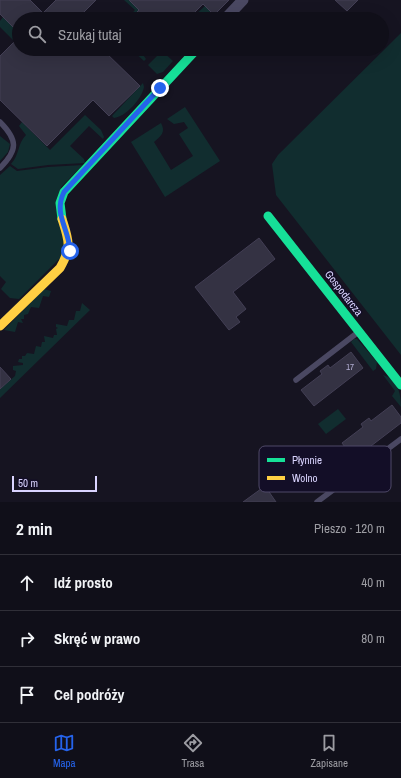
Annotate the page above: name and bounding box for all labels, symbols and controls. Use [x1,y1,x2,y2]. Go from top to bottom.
search box [12,12,389,56]
icon: search [26,23,48,45]
text: Szukaj tutaj [58,24,122,45]
route end [151,79,169,97]
route start [61,242,79,260]
street label: Gospodarcza [322,268,366,318]
house number: 17 [346,361,354,373]
legend [259,446,391,492]
text: Płynnie [292,453,322,467]
text: Wolno [292,471,317,485]
scale bar [12,474,97,493]
text: 50 m [18,476,38,490]
text: 2 min [16,517,52,540]
text: Pieszo · 120 m [314,520,385,537]
icon: ahead [16,572,38,594]
text: Idź prosto [54,572,113,593]
text: 40 m [361,574,385,591]
icon: right [16,628,38,650]
text: Skręć w prawo [54,628,140,649]
text: 80 m [361,630,385,647]
icon: arrive [16,684,38,706]
text: Cel podróży [54,684,124,705]
tab: Mapa [53,732,76,770]
tab: Trasa [182,732,204,770]
tab: Zapisane [310,732,348,770]

